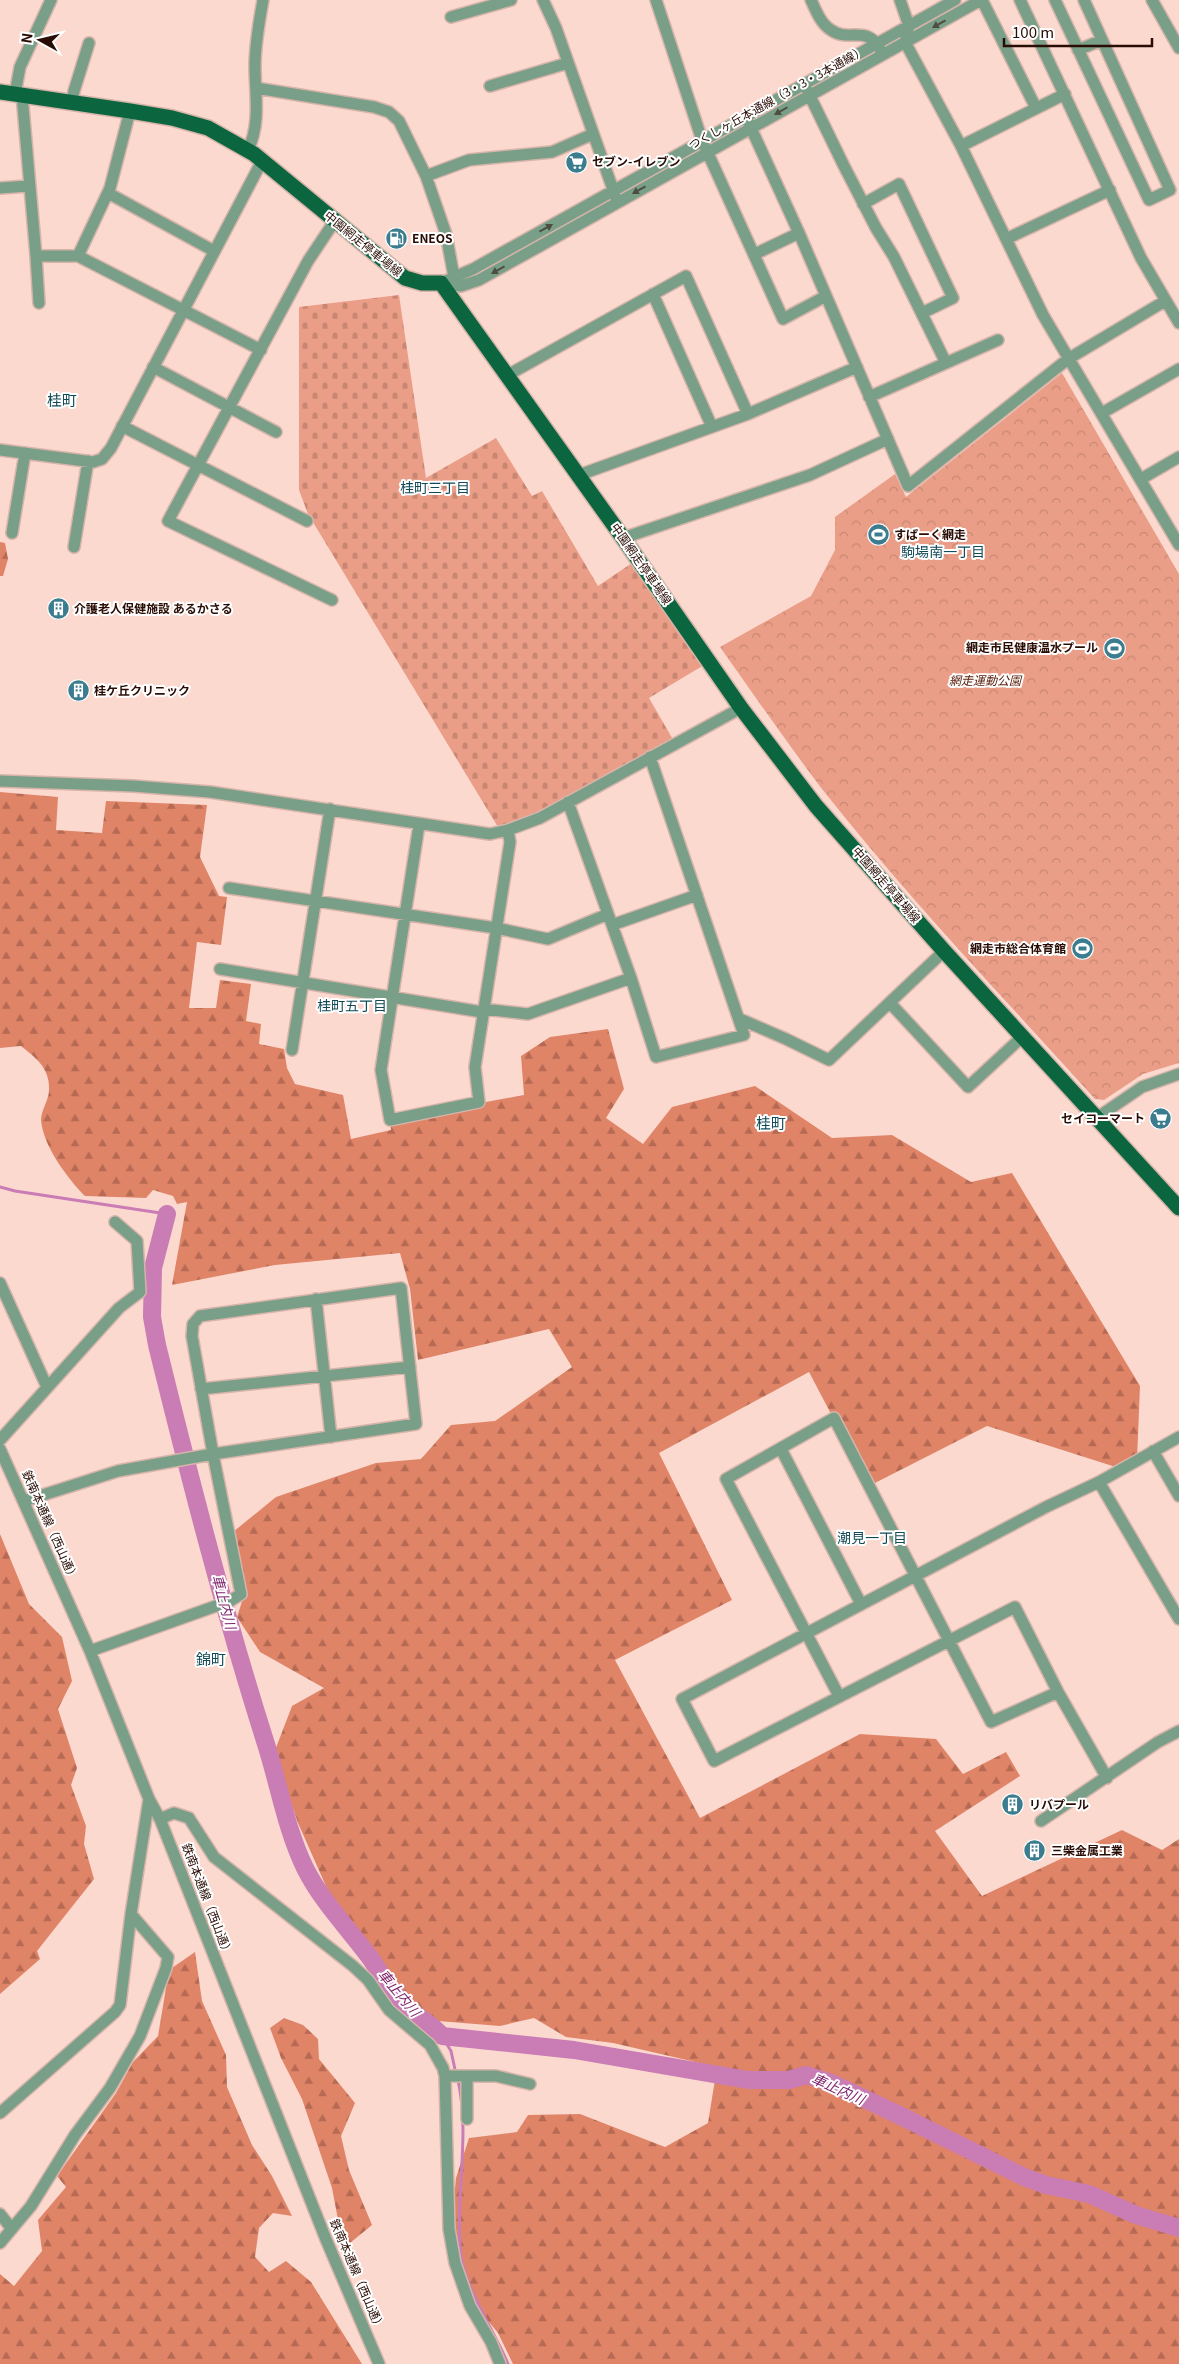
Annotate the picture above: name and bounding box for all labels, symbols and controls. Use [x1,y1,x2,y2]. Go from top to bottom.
north arrow [15,15,65,65]
scale bar [1004,15,1152,47]
one-way arrow [931,20,946,28]
text: 100 m [1012,21,1054,42]
text: N [16,31,37,45]
street label: つくしヶ丘本通線（3・3・3本通線） [685,41,868,153]
one-way arrow [775,107,788,116]
supermarket icon: セブン-イレブン [564,150,588,174]
place label: セブン-イレブン [592,152,680,169]
one-way arrow [632,186,647,194]
street label: 中園網走停車場線 [321,206,407,280]
one-way arrow [539,224,553,232]
fuel station icon: ENEOS [384,227,408,251]
place label: ENEOS [412,229,453,246]
one-way arrow [491,265,504,274]
district label: 桂町 [47,389,77,410]
district label: 桂町三丁目 [400,477,470,497]
street label: 中園網走停車場線 [608,519,677,607]
sports icon: すぱーく網走 [866,523,890,547]
place label: すぱーく網走 [894,525,966,542]
district label: 駒場南一丁目 [901,541,985,561]
building icon: 介護老人保健施設 あるかさる [46,597,70,621]
place label: 介護老人保健施設 あるかさる [74,599,233,616]
sports icon: 網走市民健康温水プール [1102,636,1126,660]
place label: 網走市民健康温水プール [966,638,1098,655]
park label: 網走運動公園 [949,671,1023,688]
building icon: 桂ケ丘クリニック [66,679,90,703]
place label: 桂ケ丘クリニック [94,681,190,698]
street label: 中園網走停車場線 [849,842,925,926]
sports icon: 網走市総合体育館 [1070,937,1094,961]
place label: 網走市総合体育館 [970,939,1066,956]
district label: 桂町五丁目 [317,995,387,1015]
supermarket icon: セイコーマート [1149,1107,1173,1131]
place label: セイコーマート [1061,1109,1145,1126]
district label: 桂町 [756,1112,786,1133]
street label: 鉄南本通線（西山通） [19,1467,84,1584]
district label: 潮見一丁目 [837,1527,907,1547]
water label: 車止内川 [208,1572,242,1633]
district label: 錦町 [196,1648,226,1669]
building icon: リバプール [1001,1793,1025,1817]
place label: リバプール [1029,1795,1089,1812]
building icon: 三柴金属工業 [1023,1839,1047,1863]
street label: 鉄南本通線（西山通） [179,1840,238,1959]
place label: 三柴金属工業 [1051,1841,1123,1858]
water label: 車止内川 [374,1964,427,2022]
water label: 車止内川 [809,2068,870,2109]
street label: 鉄南本通線（西山通） [327,2216,390,2333]

